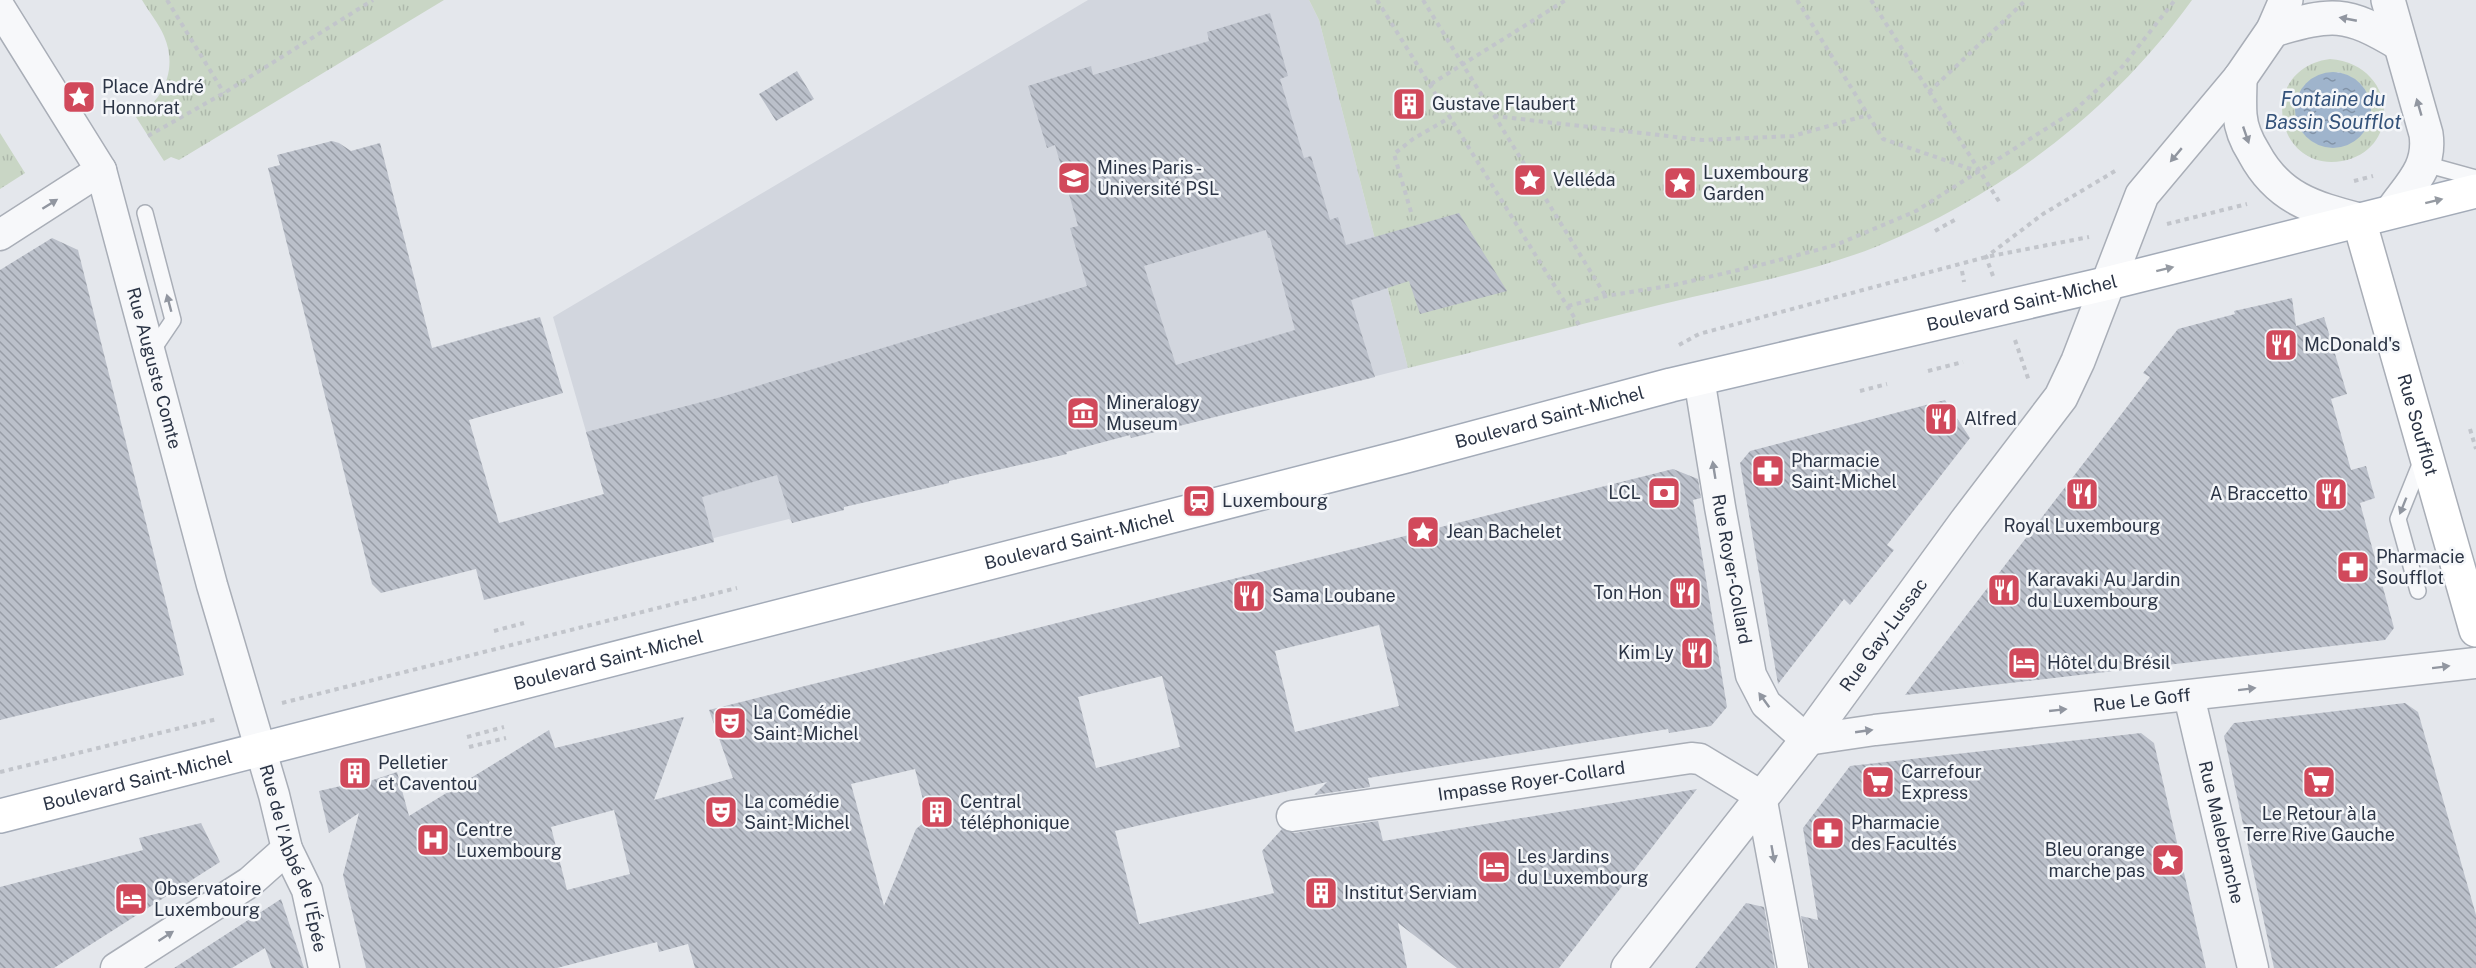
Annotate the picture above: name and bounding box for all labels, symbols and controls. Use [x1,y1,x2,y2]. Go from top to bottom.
one-way arrow [2338,14,2357,23]
place label: Place André Honnorat [102,76,204,118]
place icon: Place André Honnorat [61,79,97,115]
building icon: Gustave Flaubert [1391,86,1427,122]
water label: Fontaine du Bassin Soufflot [2264,87,2402,134]
place label: Gustave Flaubert [1432,93,1576,114]
one-way arrow [2414,98,2423,116]
one-way arrow [2241,126,2251,144]
one-way arrow [2169,147,2182,163]
place label: Mines Paris - Université PSL [1097,157,1219,199]
school or university icon: Mines Paris - Université PSL [1056,160,1092,196]
place icon: Velléda [1512,162,1548,198]
place label: Luxembourg Garden [1703,162,1809,204]
place icon: Luxembourg Garden [1662,165,1698,201]
place label: Velléda [1553,169,1616,190]
one-way arrow [2425,196,2443,205]
one-way arrow [41,198,58,209]
one-way arrow [2156,263,2175,273]
street label: Boulevard Saint-Michel [1925,270,2119,335]
street label: Rue Auguste Comte [123,285,186,451]
one-way arrow [164,294,173,312]
restaurant icon: McDonald's [2263,327,2299,363]
place label: McDonald's [2304,334,2400,355]
street label: Rue Soufflot [2393,371,2442,478]
street label: Boulevard Saint-Michel [1453,382,1646,452]
place label: Mineralogy Museum [1106,392,1200,434]
museum icon: Mineralogy Museum [1065,395,1101,431]
restaurant icon: Alfred [1923,401,1959,437]
place label: Alfred [1964,408,2017,429]
place label: Pharmacie Saint-Michel [1791,450,1897,492]
pharmacy icon: Pharmacie Saint-Michel [1750,453,1786,489]
one-way arrow [1709,460,1718,479]
bank icon: LCL [1646,475,1682,511]
restaurant icon: Royal Luxembourg [2064,476,2100,512]
restaurant icon: A Braccetto [2313,476,2349,512]
place label: LCL [1608,482,1641,503]
station icon: Luxembourg [1181,483,1217,519]
place label: A Braccetto [2210,483,2308,504]
place label: Luxembourg [1222,490,1328,511]
street label: Rue Royer-Collard [1708,493,1756,646]
one-way arrow [2398,497,2407,515]
street label: Boulevard Saint-Michel [982,505,1176,574]
place icon: Jean Bachelet [1405,514,1441,550]
place label: Royal Luxembourg [2003,515,2161,536]
place label: Jean Bachelet [1446,521,1562,542]
place label: Pharmacie Soufflot [2376,546,2465,588]
pharmacy icon: Pharmacie Soufflot [2335,549,2371,585]
place label: Karavaki Au Jardin du Luxembourg [2027,569,2180,611]
restaurant icon: Karavaki Au Jardin du Luxembourg [1986,572,2022,608]
street label: Rue Gay-Lussac [1835,574,1931,695]
restaurant icon: Ton Hon [1667,575,1703,611]
restaurant icon: Sama Loubane [1231,578,1267,614]
place label: Ton Hon [1593,582,1662,603]
place label: Sama Loubane [1272,585,1396,606]
street label: Boulevard Saint-Michel [511,625,705,694]
restaurant icon: Kim Ly [1679,635,1715,671]
place label: Kim Ly [1618,642,1674,663]
hotel icon: Hôtel du Brésil [2006,645,2042,681]
place label: Hôtel du Brésil [2047,652,2171,673]
one-way arrow [2431,662,2450,672]
street label: Rue Le Goff [2092,684,2192,716]
one-way arrow [2238,685,2257,694]
one-way arrow [1758,692,1770,708]
place label: La Comédie Saint-Michel [753,702,859,744]
theatre icon: La Comédie Saint-Michel [712,705,748,741]
one-way arrow [2049,705,2068,715]
one-way arrow [1855,727,1874,736]
street label: Boulevard Saint-Michel [40,746,234,815]
place label: Pelletier et Caventou [378,752,478,794]
building icon: Pelletier et Caventou [337,755,373,791]
street label: Impasse Royer-Collard [1436,757,1627,805]
street label: Rue Malebranche [2195,759,2249,906]
place label: Carrefour Express [1901,761,1982,803]
street label: Rue de l'Abbé de l'Épée [256,762,331,954]
supermarket icon: Carrefour Express [1860,764,1896,800]
supermarket icon: Le Retour à la Terre Rive Gauche [2301,764,2337,800]
place label: La comédie Saint-Michel [744,791,850,833]
place label: Central téléphonique [960,791,1070,833]
theatre icon: La comédie Saint-Michel [703,794,739,830]
building icon: Central téléphonique [919,794,955,830]
place label: Le Retour à la Terre Rive Gauche [2243,803,2395,845]
place label: Pharmacie des Facultés [1851,812,1957,854]
pharmacy icon: Pharmacie des Facultés [1810,815,1846,851]
place label: Centre Luxembourg [456,819,562,861]
hospital icon: Centre Luxembourg [415,822,451,858]
place label: Bleu orange marche pas [2045,839,2145,881]
place icon: Bleu orange marche pas [2150,842,2186,878]
one-way arrow [1768,844,1777,863]
place label: Les Jardins du Luxembourg [1517,846,1648,888]
hotel icon: Les Jardins du Luxembourg [1476,849,1512,885]
building icon: Institut Serviam [1303,875,1339,911]
place label: Observatoire Luxembourg [154,878,261,920]
hotel icon: Observatoire Luxembourg [113,881,149,917]
place label: Institut Serviam [1344,882,1477,903]
one-way arrow [157,931,174,942]

